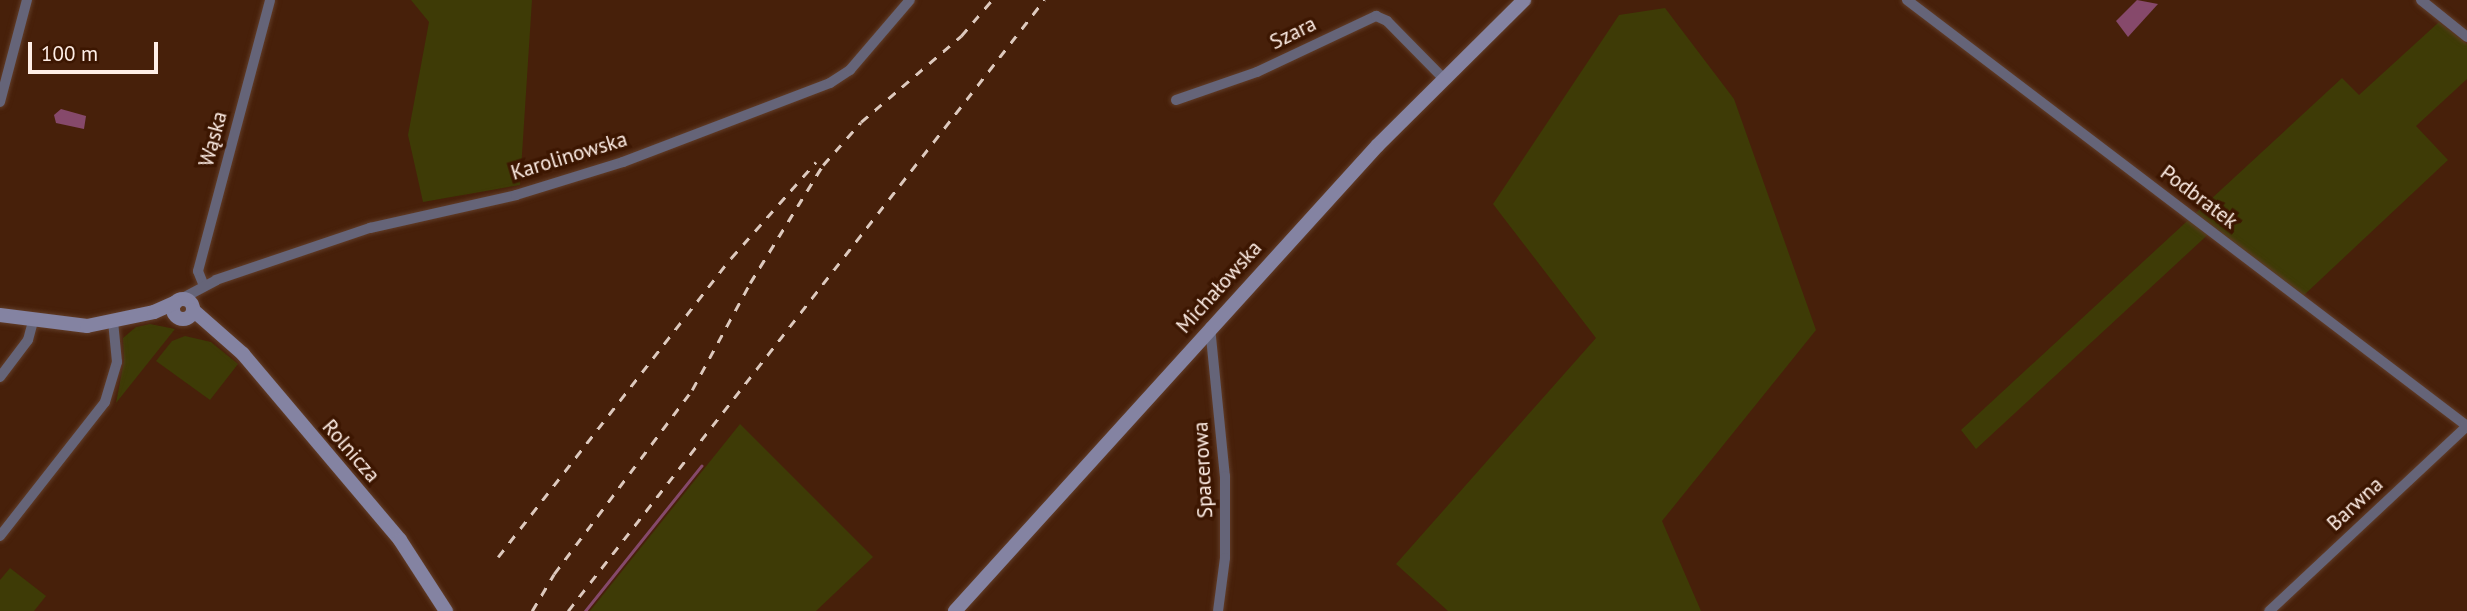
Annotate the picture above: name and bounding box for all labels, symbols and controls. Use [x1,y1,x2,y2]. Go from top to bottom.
street label: Szara [1266,11,1320,55]
scale bar [32,28,161,72]
text: 100 m [41,40,98,67]
street label: Wąska [194,109,232,169]
street label: Karolinowska [508,126,630,186]
street label: Podbratek [2155,160,2243,234]
street label: Michałowska [1171,236,1267,338]
street label: Rolnicza [317,414,385,488]
street label: Spacerowa [1188,421,1218,519]
street label: Barwna [2322,472,2388,536]

